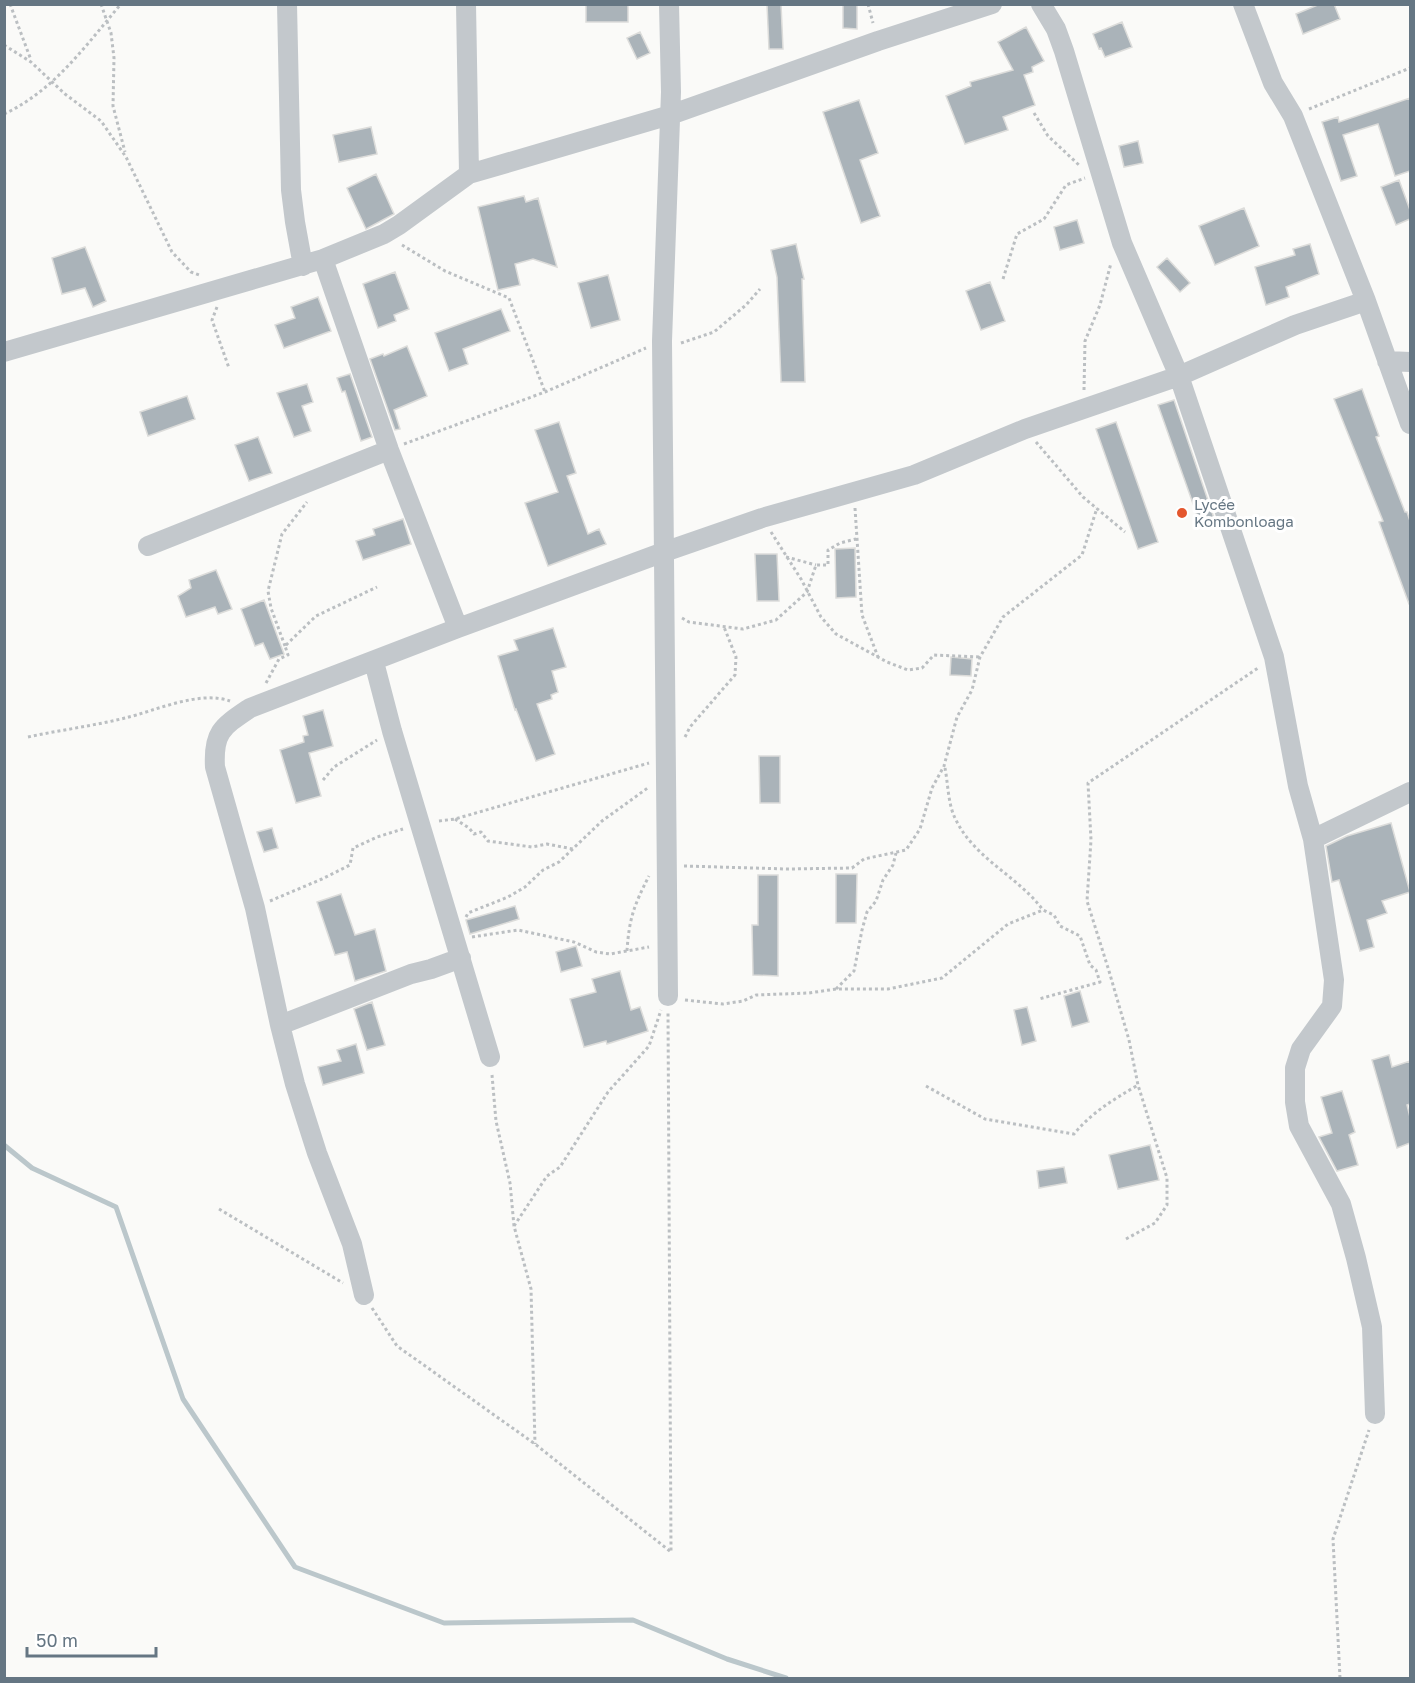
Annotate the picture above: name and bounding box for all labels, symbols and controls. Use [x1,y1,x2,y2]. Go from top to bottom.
place label: Lycée Kombonloaga [1194,495,1294,530]
marker: Lycée Kombonloaga [1175,506,1189,520]
scale bar [27,1620,156,1658]
text: 50 m [36,1629,78,1651]

